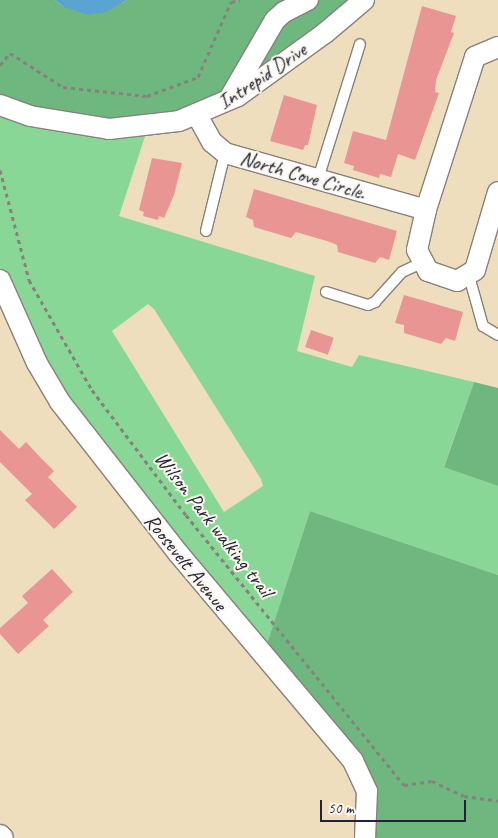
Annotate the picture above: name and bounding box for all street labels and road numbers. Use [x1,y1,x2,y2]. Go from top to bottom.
street label: Intrepid Drive [213,37,311,115]
street label: North Cove Circle. [238,145,368,205]
street label: Wilson Park walking trail [149,446,279,602]
street label: Roosevelt Avenue [139,508,233,616]

